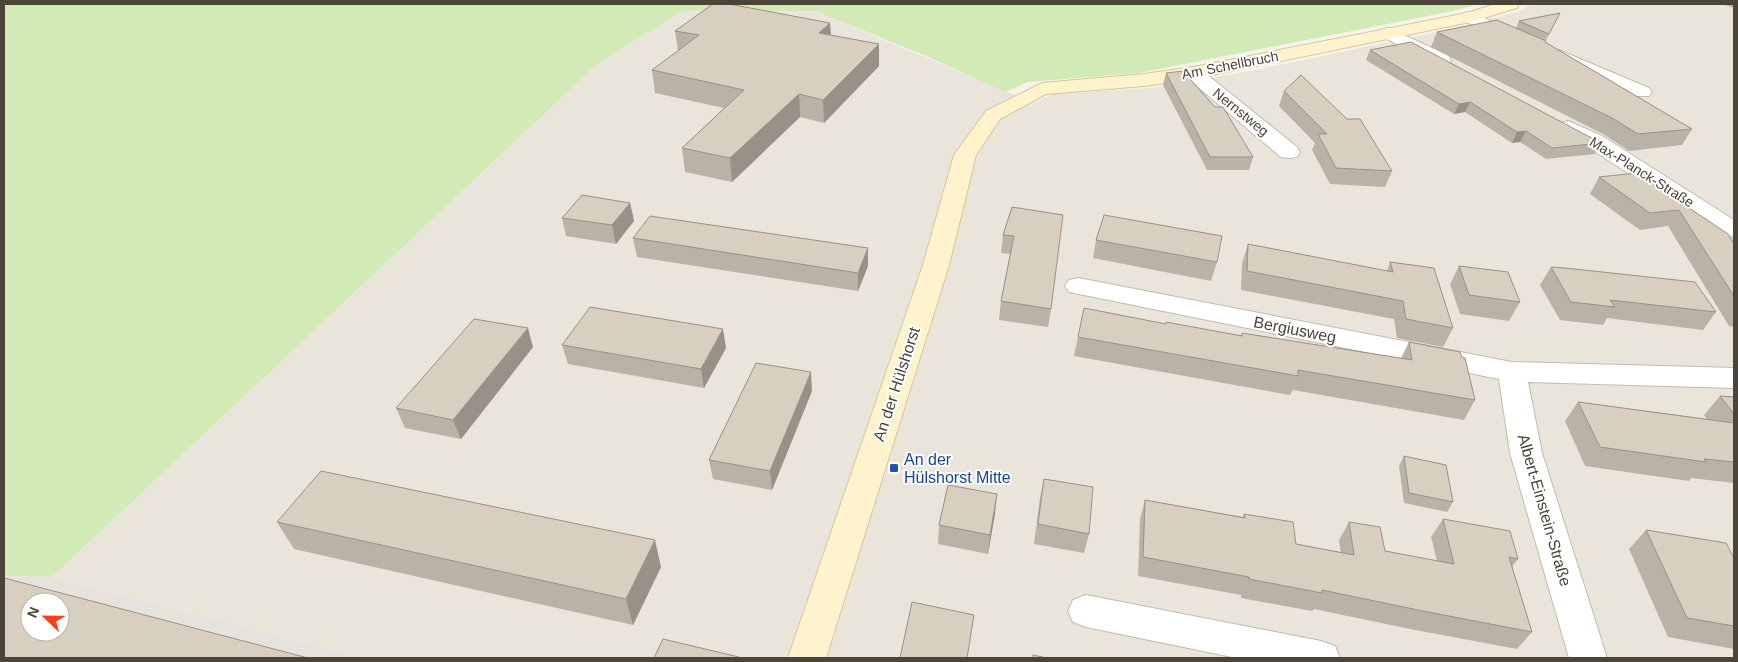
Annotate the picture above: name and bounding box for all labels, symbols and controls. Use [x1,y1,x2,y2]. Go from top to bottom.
street label: Am Schellbruch [1180,48,1280,82]
street label: Nernstweg [1210,85,1272,139]
street label: Max-Planck-Straße [1587,133,1697,211]
street label: Bergiusweg [1252,313,1338,346]
street label: An der Hülshorst [870,324,923,443]
street label: Albert-Einstein-Straße [1515,432,1574,588]
place label: An der Hülshorst Mitte [904,451,1011,486]
marker: An der Hülshorst Mitte [888,462,900,474]
north arrow [20,592,70,642]
text: N [24,604,42,620]

